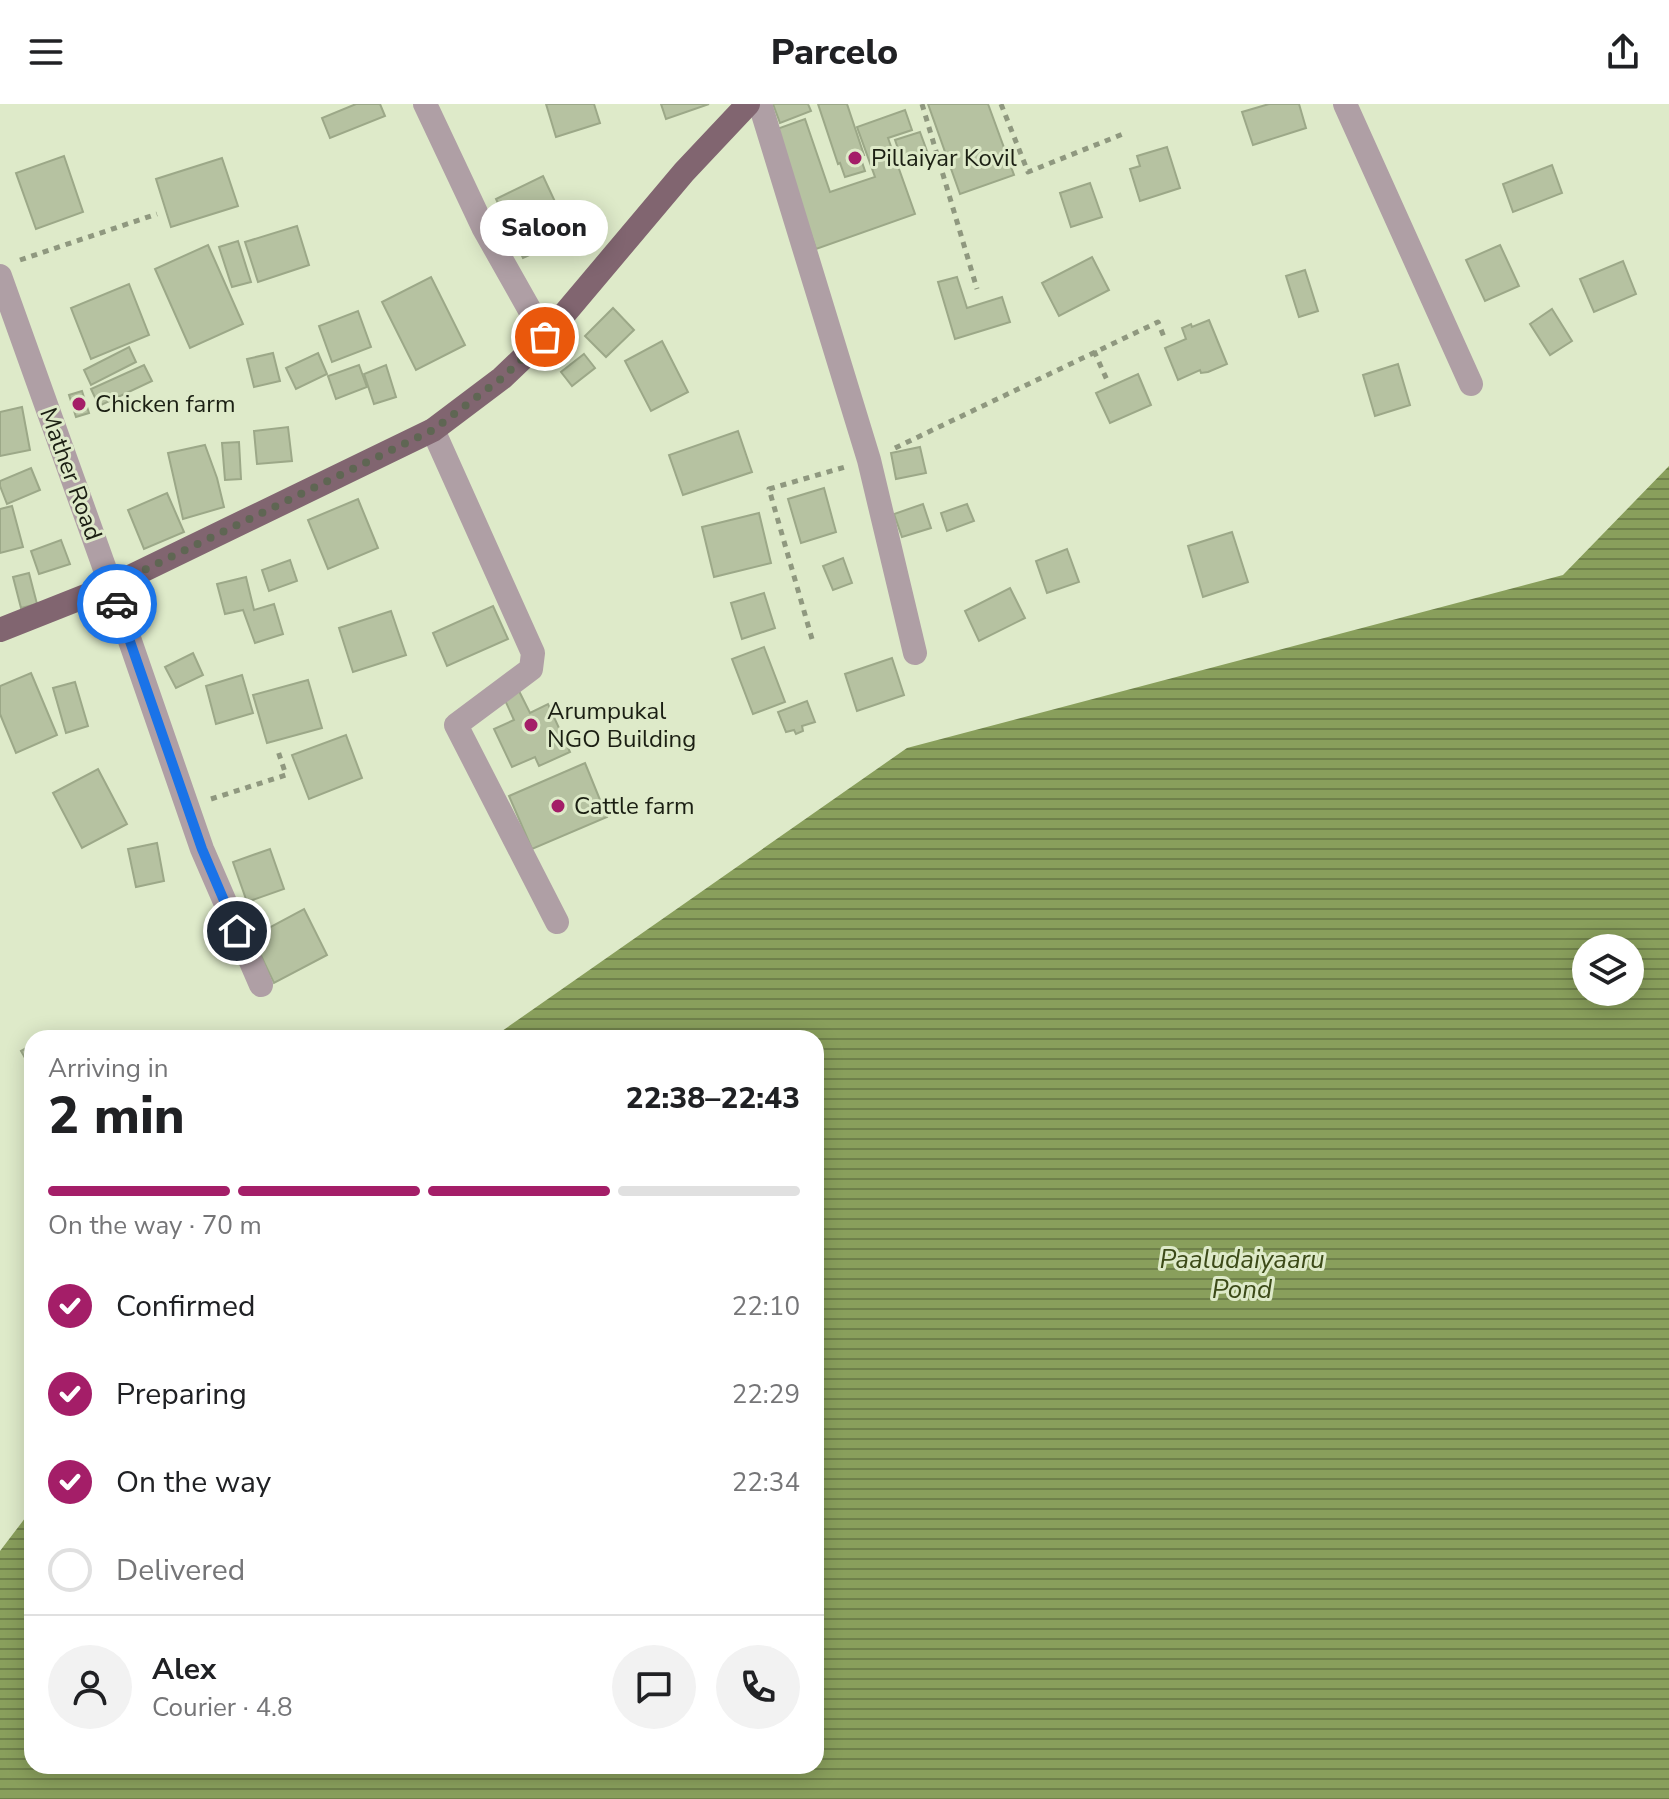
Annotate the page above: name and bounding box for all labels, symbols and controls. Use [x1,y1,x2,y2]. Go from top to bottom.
text: Parcelo [771,28,898,77]
icon: menu [24,30,68,74]
icon: share [1601,30,1645,74]
place label: Pillaiyar Kovil [871,142,1017,174]
marker: Pillaiyar Kovil [846,149,864,167]
callout: Saloon [481,201,609,257]
text: Saloon [501,210,587,245]
pin [511,303,579,371]
icon: bag [523,315,567,359]
place label: Chicken farm [95,388,235,420]
marker: Chicken farm [70,395,88,413]
street label: Mather Road [32,403,110,545]
courier [77,564,157,644]
icon: car [95,582,139,626]
place label: Arumpukal NGO Building [547,695,696,755]
marker: Arumpukal NGO Building [522,716,540,734]
place label: Cattle farm [574,790,695,822]
marker: Cattle farm [549,797,567,815]
pin [203,897,271,965]
icon: home [215,909,259,953]
map controls [1572,934,1644,1006]
button: layers [1572,934,1644,1006]
text: Arriving in [48,1051,169,1086]
text: 22:38–22:43 [625,1078,800,1119]
text: 2 min [48,1080,185,1151]
text: On the way · 70 m [48,1208,262,1243]
water label: Paaludaiyaaru Pond [1159,1242,1325,1307]
icon: check [48,1284,92,1328]
text: Confirmed [116,1286,256,1327]
text: 22:10 [732,1289,800,1324]
icon: check [48,1372,92,1416]
text: Preparing [116,1374,247,1415]
text: 22:29 [732,1377,800,1412]
icon: check [48,1460,92,1504]
text: On the way [116,1462,271,1503]
text: 22:34 [732,1465,800,1500]
text: Delivered [116,1550,245,1591]
button: person [48,1645,132,1729]
button: chat [612,1645,696,1729]
button: phone [716,1645,800,1729]
text: Alex [152,1649,216,1690]
text: Courier · 4.8 [152,1690,293,1725]

